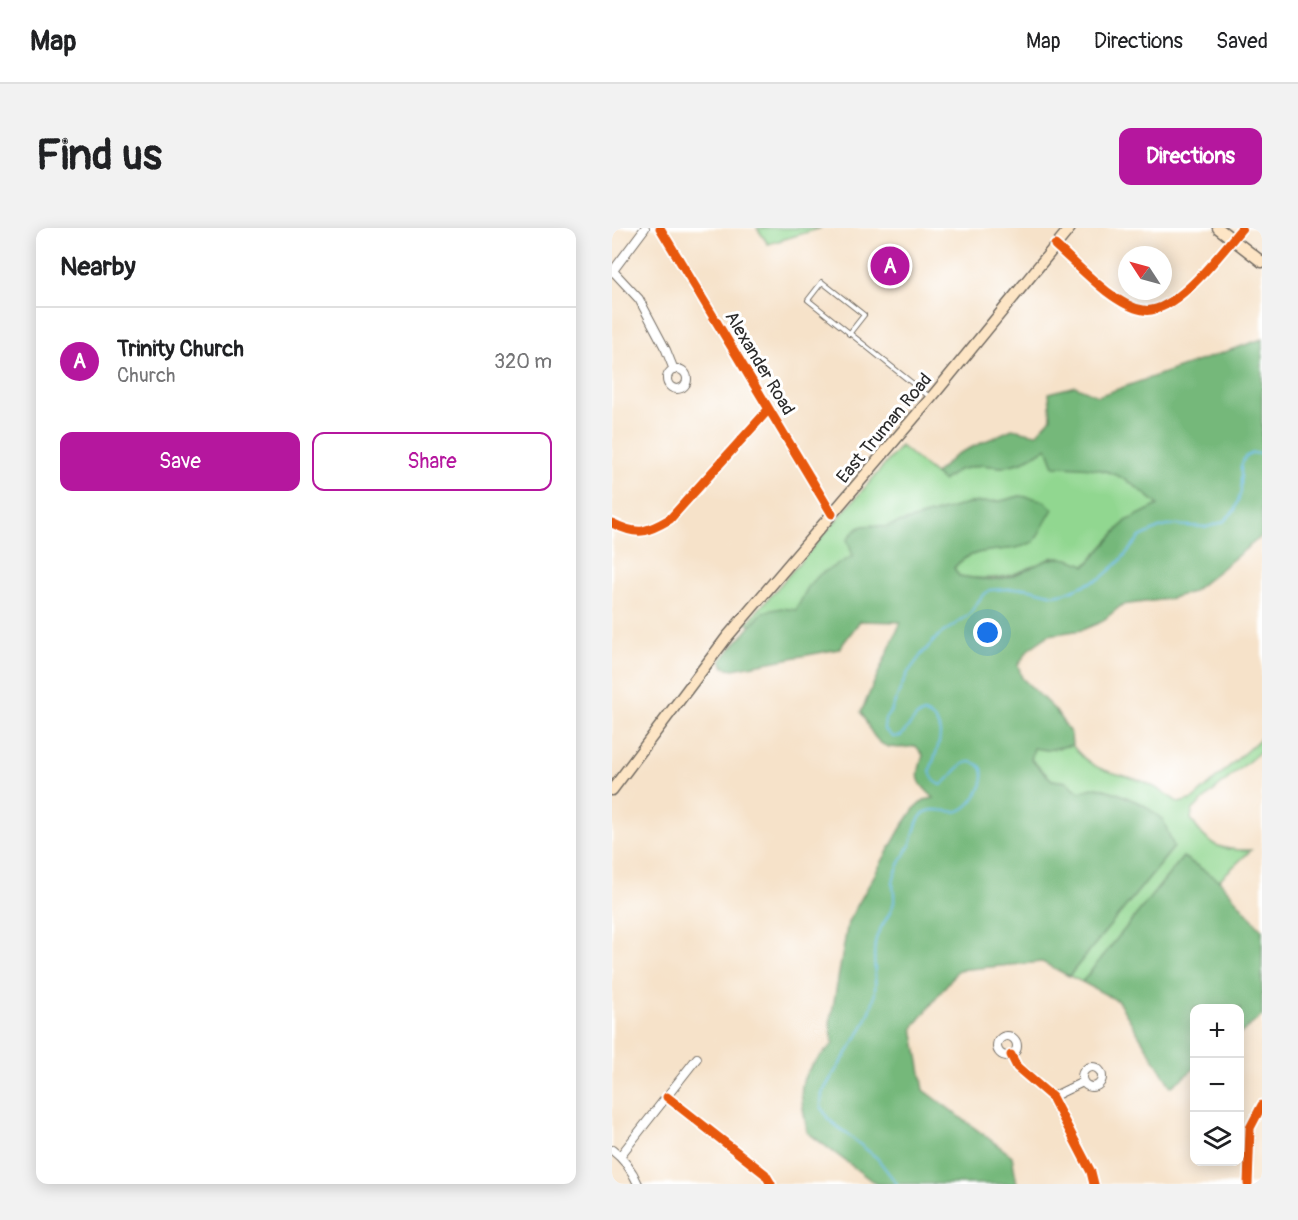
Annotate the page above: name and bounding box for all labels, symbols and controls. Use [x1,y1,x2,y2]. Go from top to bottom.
text: Map [30,24,76,59]
text: Map [1026,28,1061,55]
text: Directions [1094,28,1183,55]
text: Saved [1216,28,1268,55]
button: Directions [1119,128,1262,185]
text: Find us [36,130,162,182]
pin: A [870,243,910,288]
north arrow [1118,246,1172,300]
text: Nearby [60,251,136,283]
street label: Alexander Road [719,307,800,419]
text: Trinity Church [117,335,244,363]
text: A [73,349,86,374]
text: 320 m [494,349,552,374]
text: Church [117,363,175,388]
street label: East Truman Road [832,369,937,488]
button: Save [60,432,300,491]
button: Share [312,432,552,491]
your location [973,618,1002,647]
map controls [1190,1004,1244,1166]
button: + [1190,1004,1244,1058]
button: − [1190,1058,1244,1112]
button: layers [1190,1112,1244,1166]

